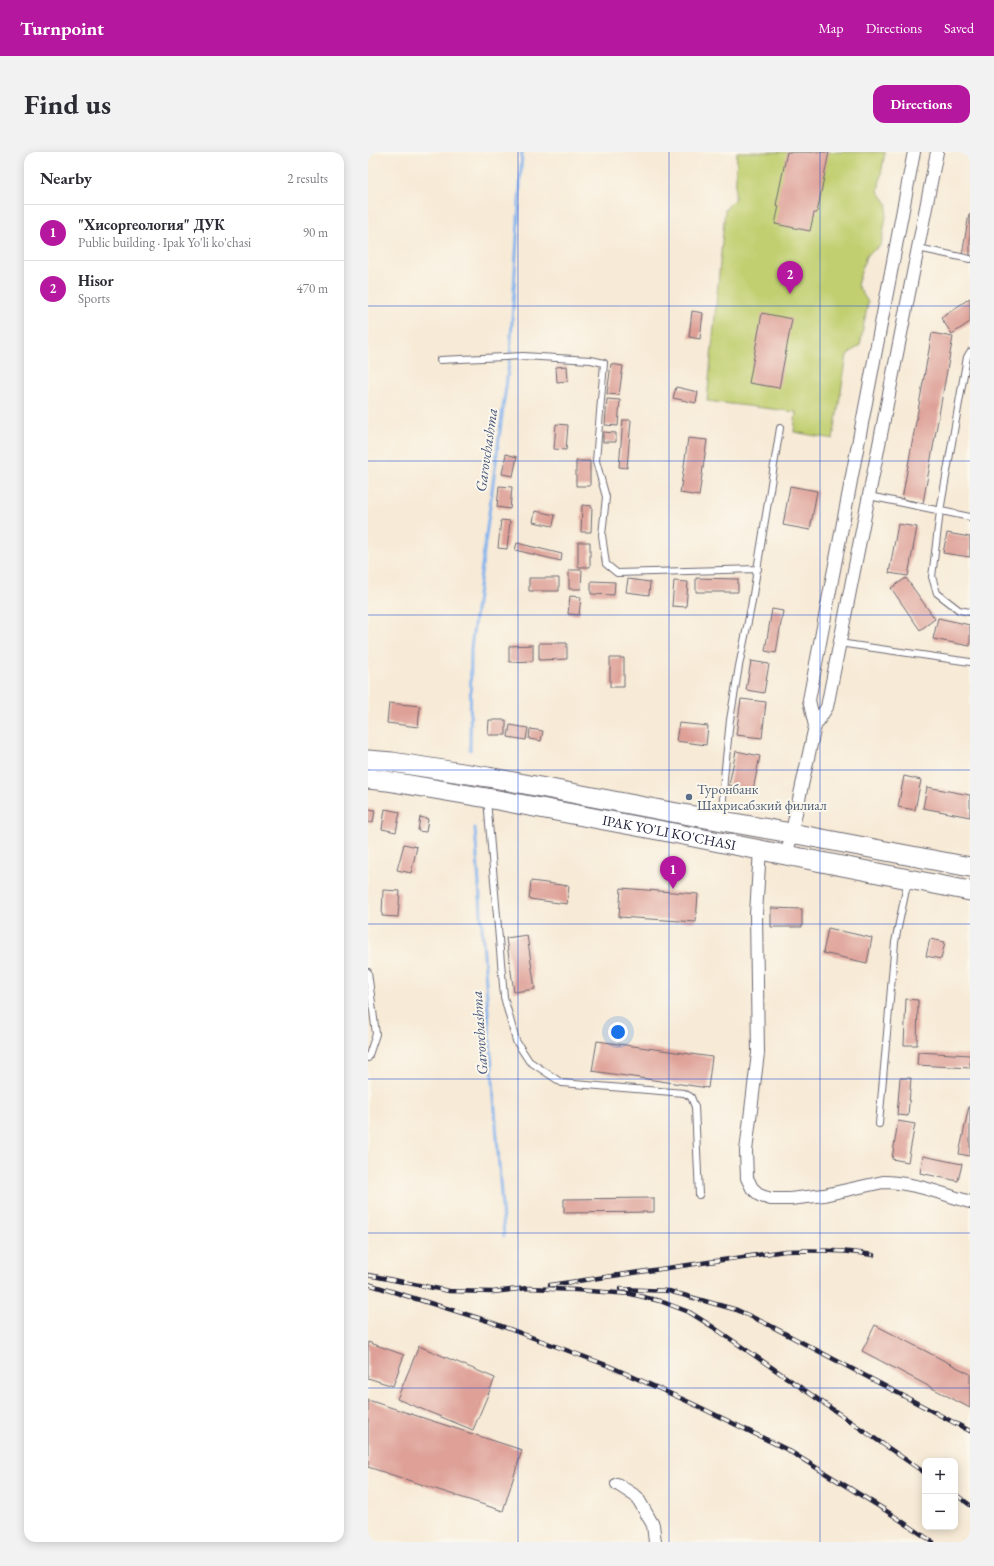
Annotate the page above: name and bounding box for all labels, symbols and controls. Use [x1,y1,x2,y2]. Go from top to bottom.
text: Turnpoint [20,16,104,41]
text: Map [818,19,844,37]
text: Directions [866,19,922,37]
text: Saved [944,19,974,37]
button: Directions [873,85,970,123]
text: Find us [24,86,111,122]
text: Nearby [40,167,92,189]
text: 2 results [287,170,328,187]
text: "Хисоргеология" ДУК [78,215,225,234]
text: 1 [50,224,56,241]
text: 90 m [303,224,328,241]
text: Public building · Ipak Yo'li ko'chasi [78,234,251,251]
pin: 2 [777,261,803,294]
text: Hisor [78,271,114,290]
text: 2 [50,280,56,297]
text: 470 m [297,280,328,297]
text: Sports [78,290,110,307]
water label: Garovchashma [471,407,501,493]
place label: Туронбанк Шахрисабзкий филиал [697,780,827,814]
marker: Туронбанк Шахрисабзкий филиал [684,792,694,802]
street label: IPAK YO'LI KO'CHASI [601,811,738,854]
pin: 1 [660,856,686,889]
water label: Garovchashma [467,990,491,1076]
your location [608,1022,628,1042]
map controls [922,1458,958,1530]
button: + [922,1458,958,1494]
button: − [922,1494,958,1530]

